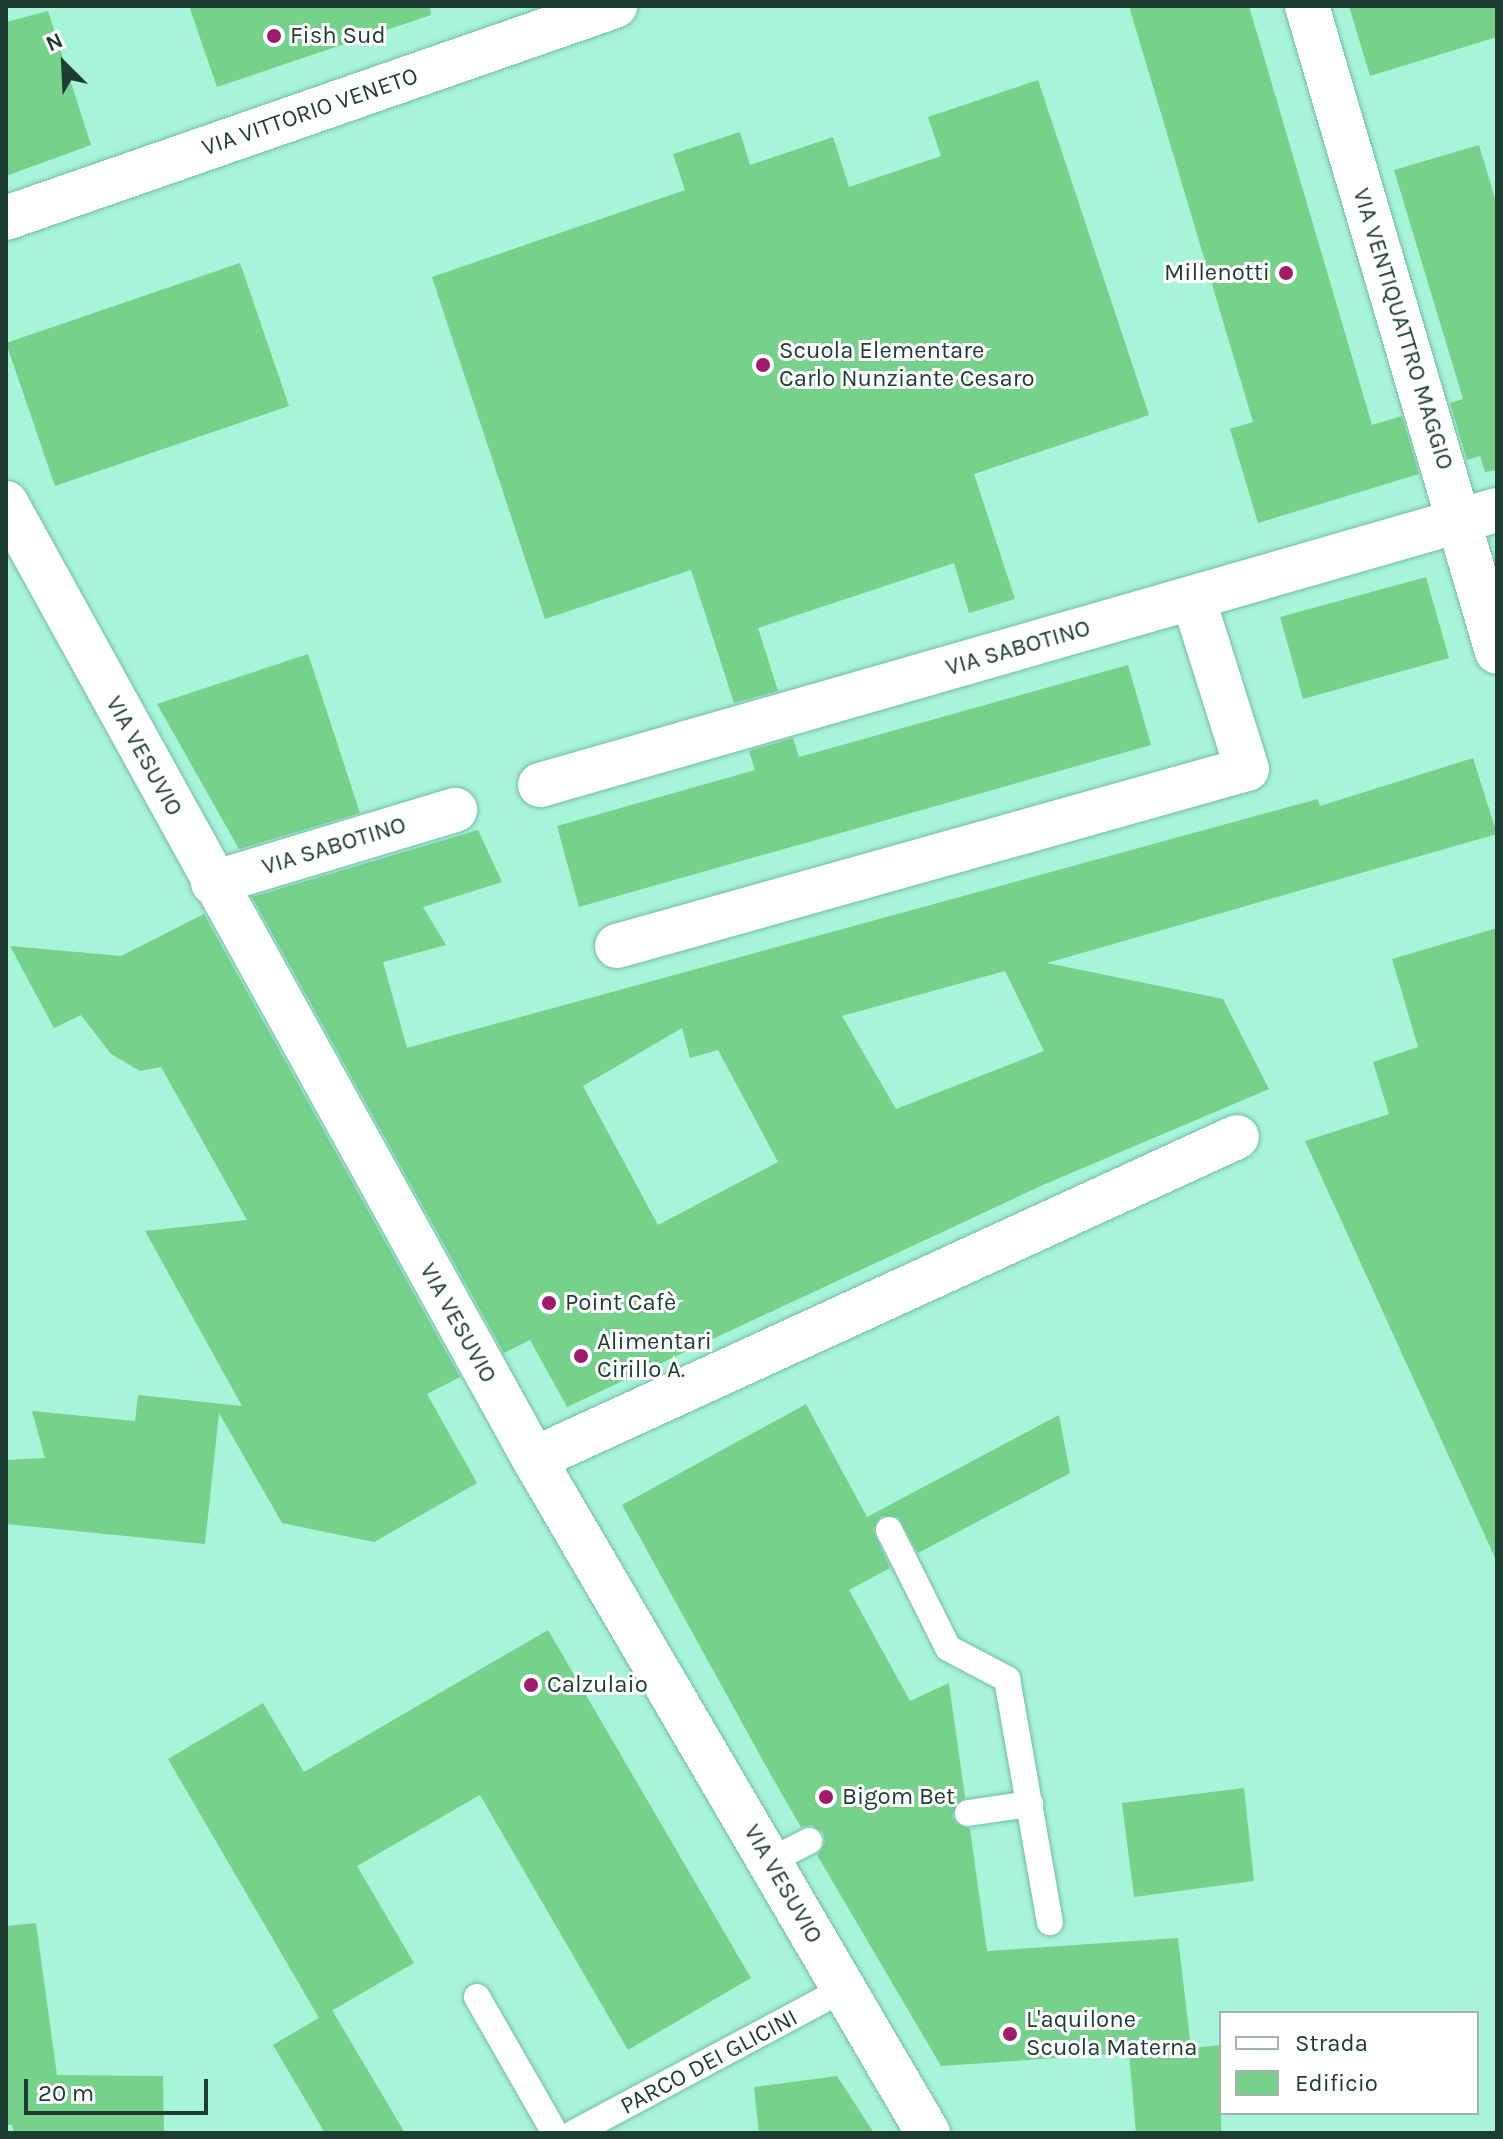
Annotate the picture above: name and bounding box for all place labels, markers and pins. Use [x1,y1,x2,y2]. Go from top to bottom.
place label: Fish Sud [290,22,386,50]
marker: Fish Sud [265,27,283,45]
place label: Millenotti [1164,259,1270,287]
marker: Millenotti [1277,264,1295,282]
place label: Scuola Elementare Carlo Nunziante Cesaro [779,337,1035,393]
marker: Scuola Elementare Carlo Nunziante Cesaro [754,356,772,374]
place label: Point Cafè [565,1289,676,1317]
marker: Point Cafè [540,1294,558,1312]
place label: Alimentari Cirillo A. [597,1328,712,1384]
marker: Alimentari Cirillo A. [572,1347,590,1365]
place label: Calzulaio [547,1671,648,1699]
marker: Calzulaio [522,1676,540,1694]
place label: Bigom Bet [842,1783,955,1811]
marker: Bigom Bet [817,1788,835,1806]
place label: L'aquilone Scuola Materna [1026,2006,1197,2062]
marker: L'aquilone Scuola Materna [1001,2025,1019,2043]

